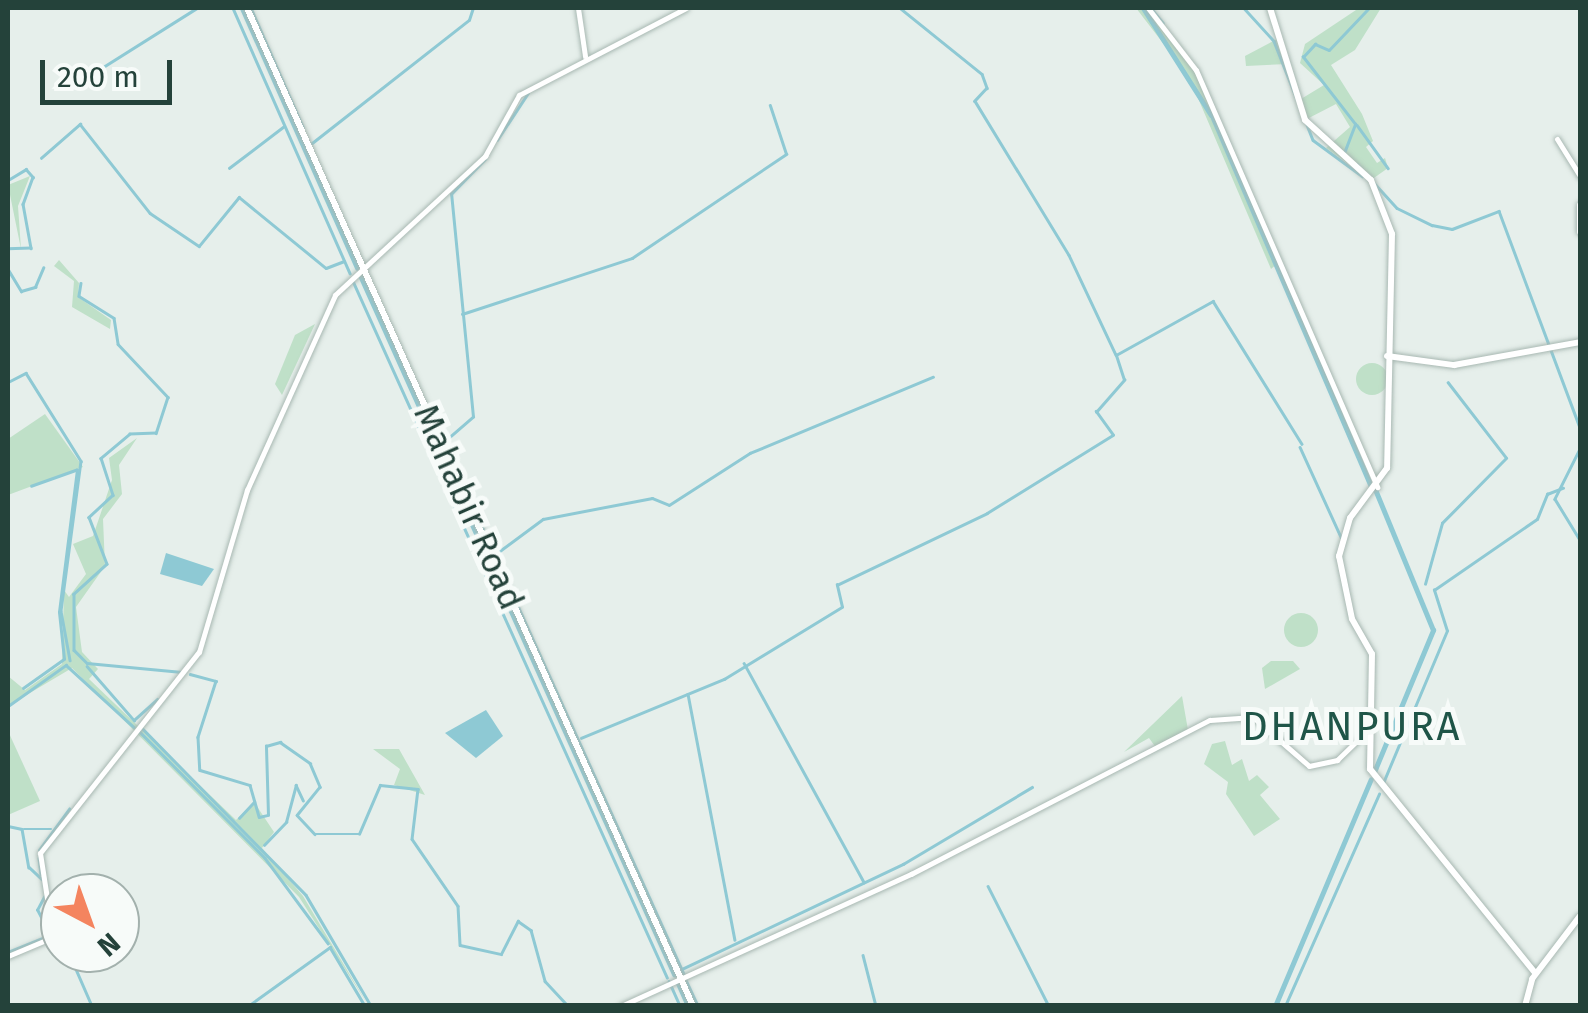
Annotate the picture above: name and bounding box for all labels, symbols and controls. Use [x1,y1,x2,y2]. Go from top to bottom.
scale bar [45,40,178,102]
text: 200 m [57,59,139,95]
street label: Mahabir Road [405,398,533,616]
district label: DHANPURA [1242,703,1462,751]
north arrow [40,873,140,973]
text: N [91,926,127,963]

